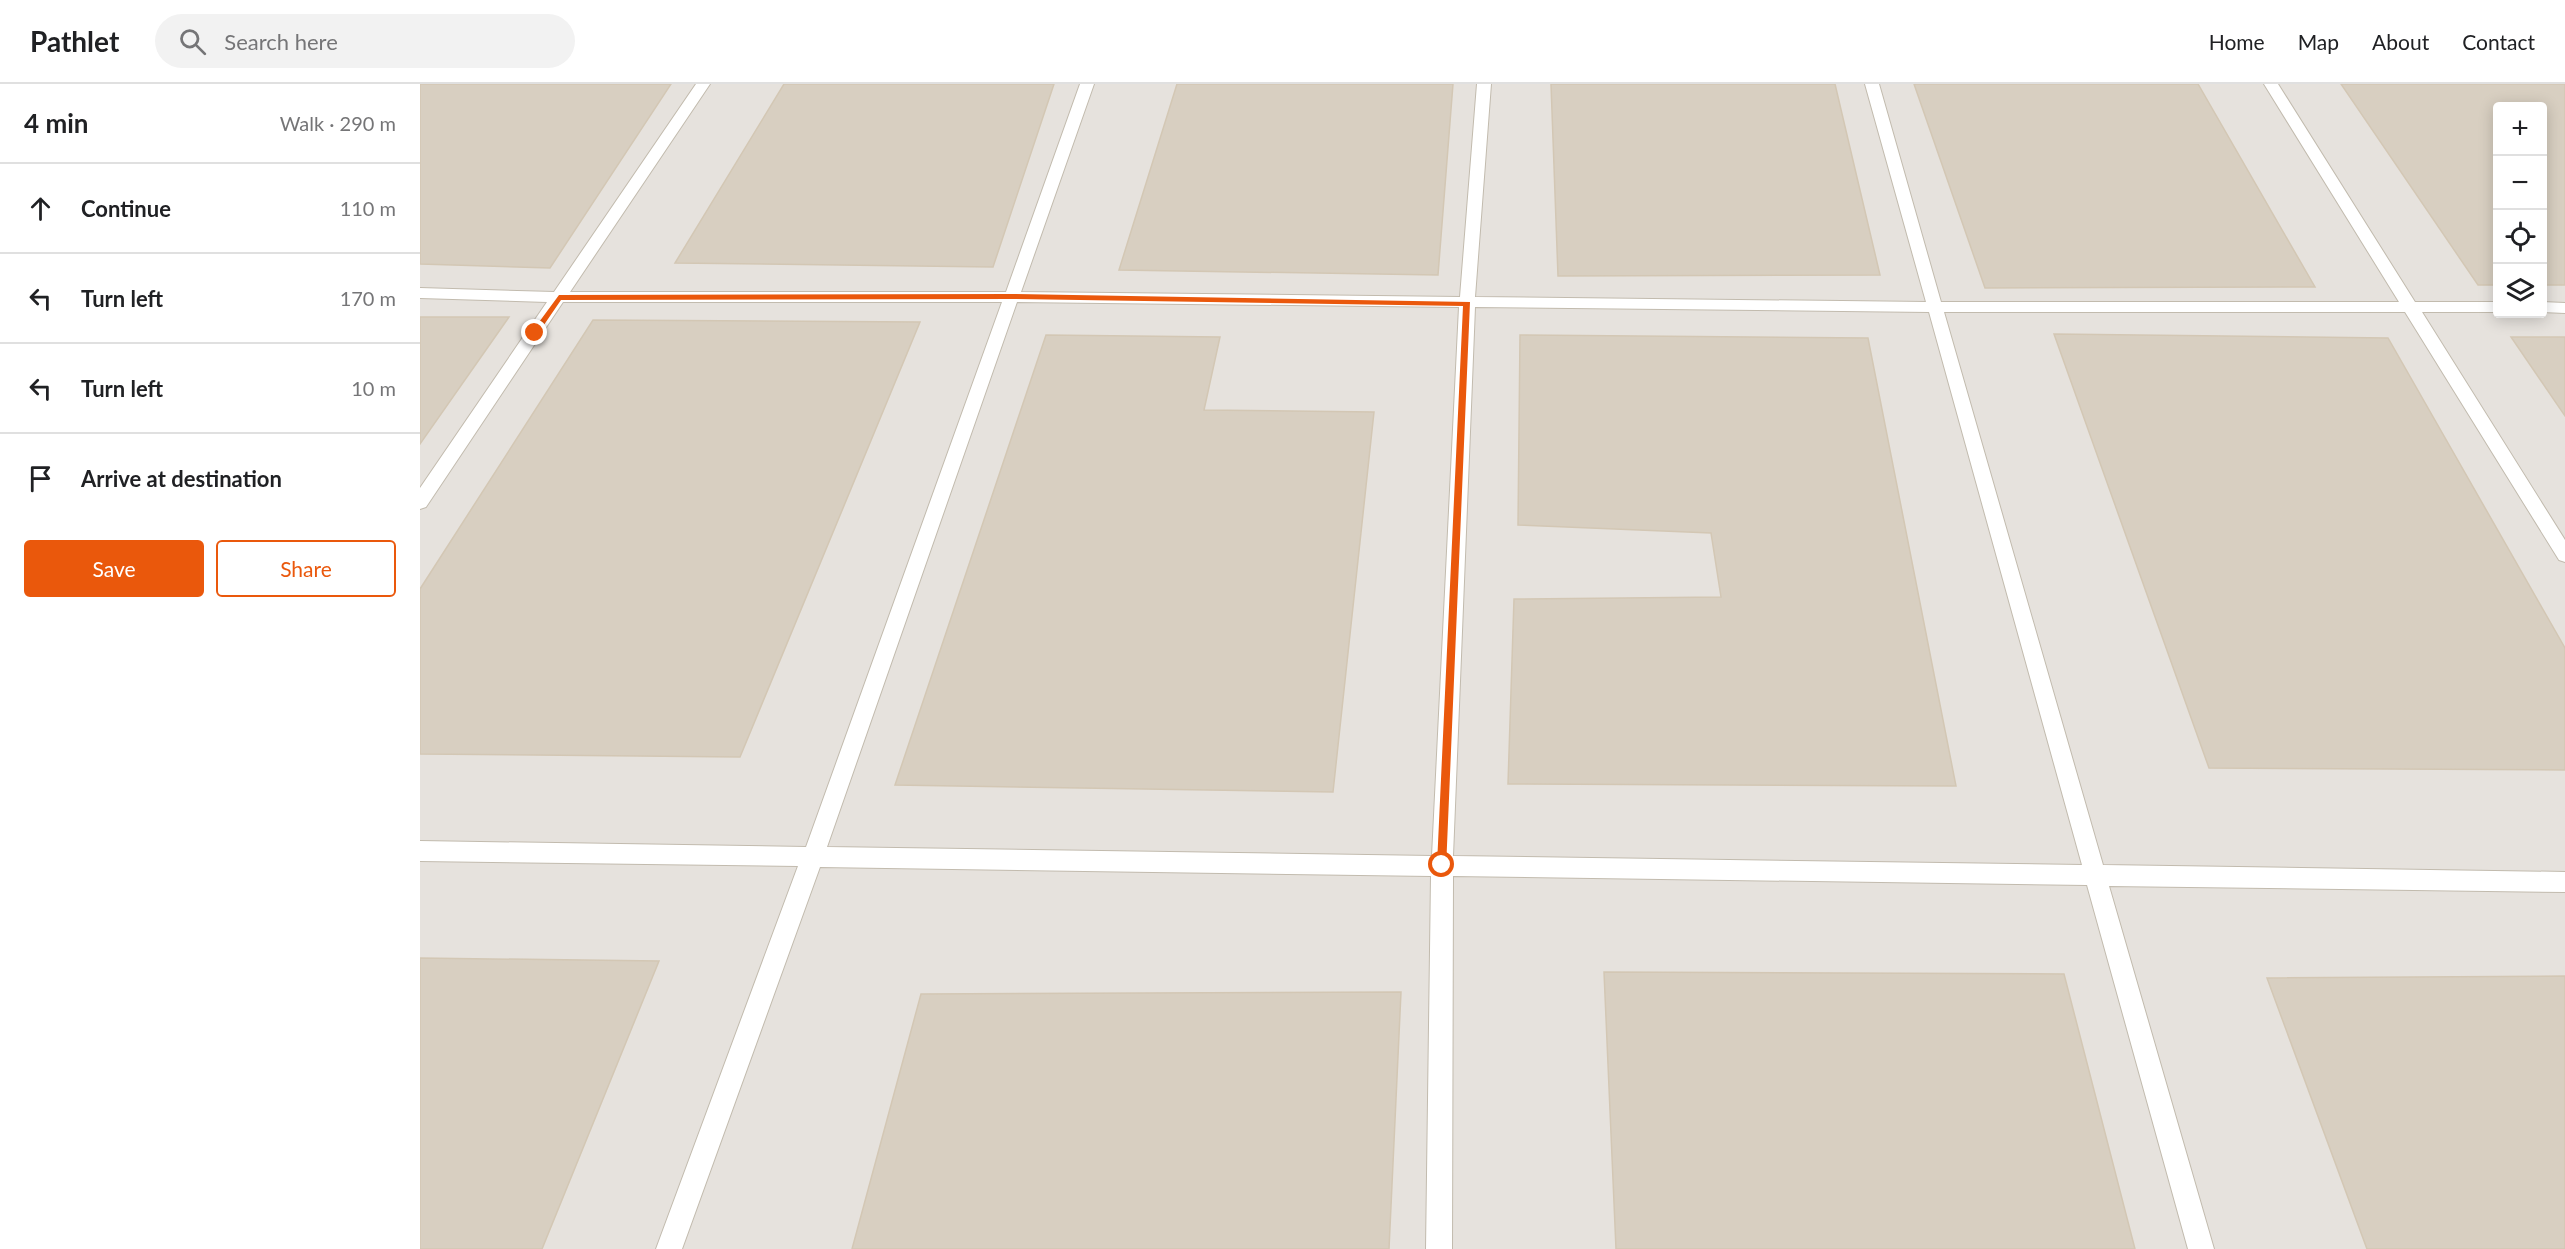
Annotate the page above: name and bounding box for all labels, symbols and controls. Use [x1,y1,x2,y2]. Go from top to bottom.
search box [155,14,575,68]
text: Pathlet [30,24,119,58]
icon: search [176,25,209,58]
text: Search here [224,28,338,55]
text: Home [2209,29,2265,54]
text: Map [2298,29,2339,54]
text: About [2372,29,2429,54]
text: Contact [2462,29,2535,54]
map controls [2493,102,2547,318]
button: + [2493,102,2547,156]
text: 4 min [24,107,88,139]
text: Walk · 290 m [280,111,396,135]
button: − [2493,156,2547,210]
icon: ahead [24,192,57,225]
text: Continue [81,195,171,222]
text: 110 m [340,196,396,220]
button: locate [2493,210,2547,264]
button: layers [2493,264,2547,318]
icon: left [24,282,57,315]
text: Turn left [81,285,163,312]
text: 170 m [340,286,396,310]
route end [521,319,547,345]
icon: left [24,372,57,405]
text: Turn left [81,375,163,402]
text: 10 m [351,376,396,400]
icon: arrive [24,462,57,495]
text: Arrive at destination [81,465,282,492]
button: Save [24,540,204,597]
button: Share [216,540,396,597]
route start [1428,851,1454,877]

